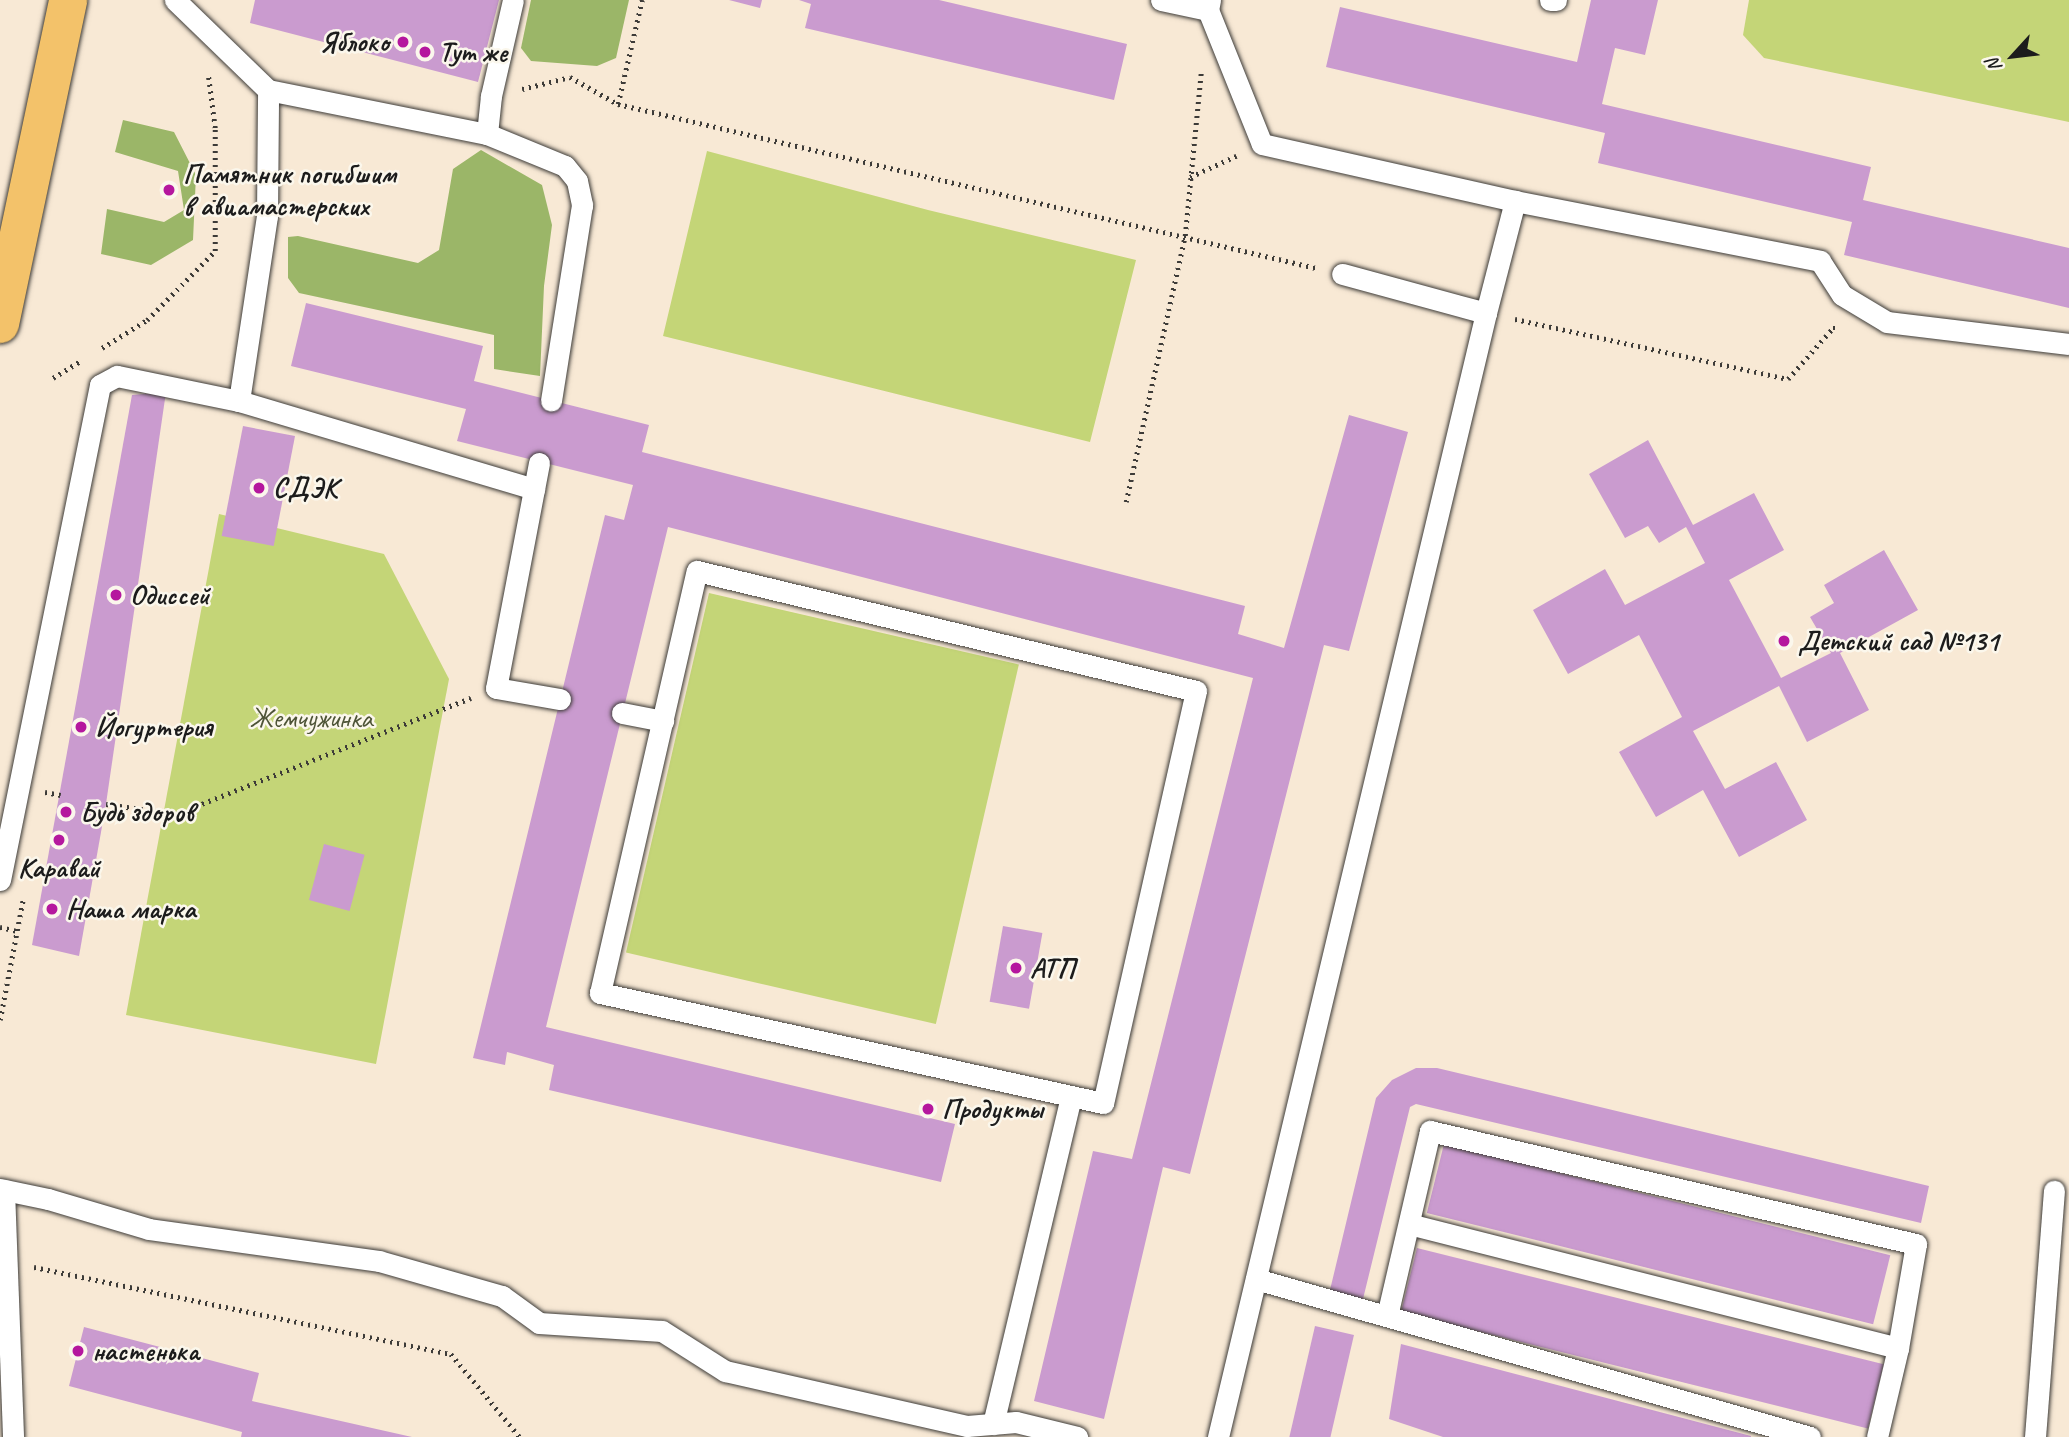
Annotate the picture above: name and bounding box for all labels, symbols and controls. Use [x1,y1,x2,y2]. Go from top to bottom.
north arrow [1978,21,2048,91]
place label: Яблоко [320,25,389,59]
marker: Яблоко [395,34,411,50]
place label: Тут же [439,35,506,69]
marker: Тут же [417,44,433,60]
text: N [1981,55,2008,76]
place label: Памятник погибшим в авиамастерских [183,157,397,223]
marker: Памятник погибшим в авиамастерских [161,182,177,198]
place label: СДЭК [273,471,337,505]
marker: СДЭК [251,480,267,496]
place label: Одиссей [130,578,209,612]
marker: Одиссей [108,587,124,603]
place label: Детский сад №131 [1798,624,1999,658]
marker: Детский сад №131 [1776,633,1792,649]
park label: Жемчужинка [249,701,373,735]
place label: Йогуртерия [95,710,212,744]
marker: Йогуртерия [73,719,89,735]
place label: Будь здоров [80,795,192,829]
marker: Будь здоров [58,804,74,820]
marker: Каравай [51,832,67,848]
place label: Каравай [18,851,100,885]
place label: Наша марка [66,892,194,926]
marker: Наша марка [44,901,60,917]
place label: АТП [1030,951,1074,985]
marker: АТП [1008,960,1024,976]
place label: Продукты [942,1092,1043,1126]
marker: Продукты [920,1101,936,1117]
place label: настенька [92,1334,199,1368]
marker: настенька [70,1343,86,1359]

